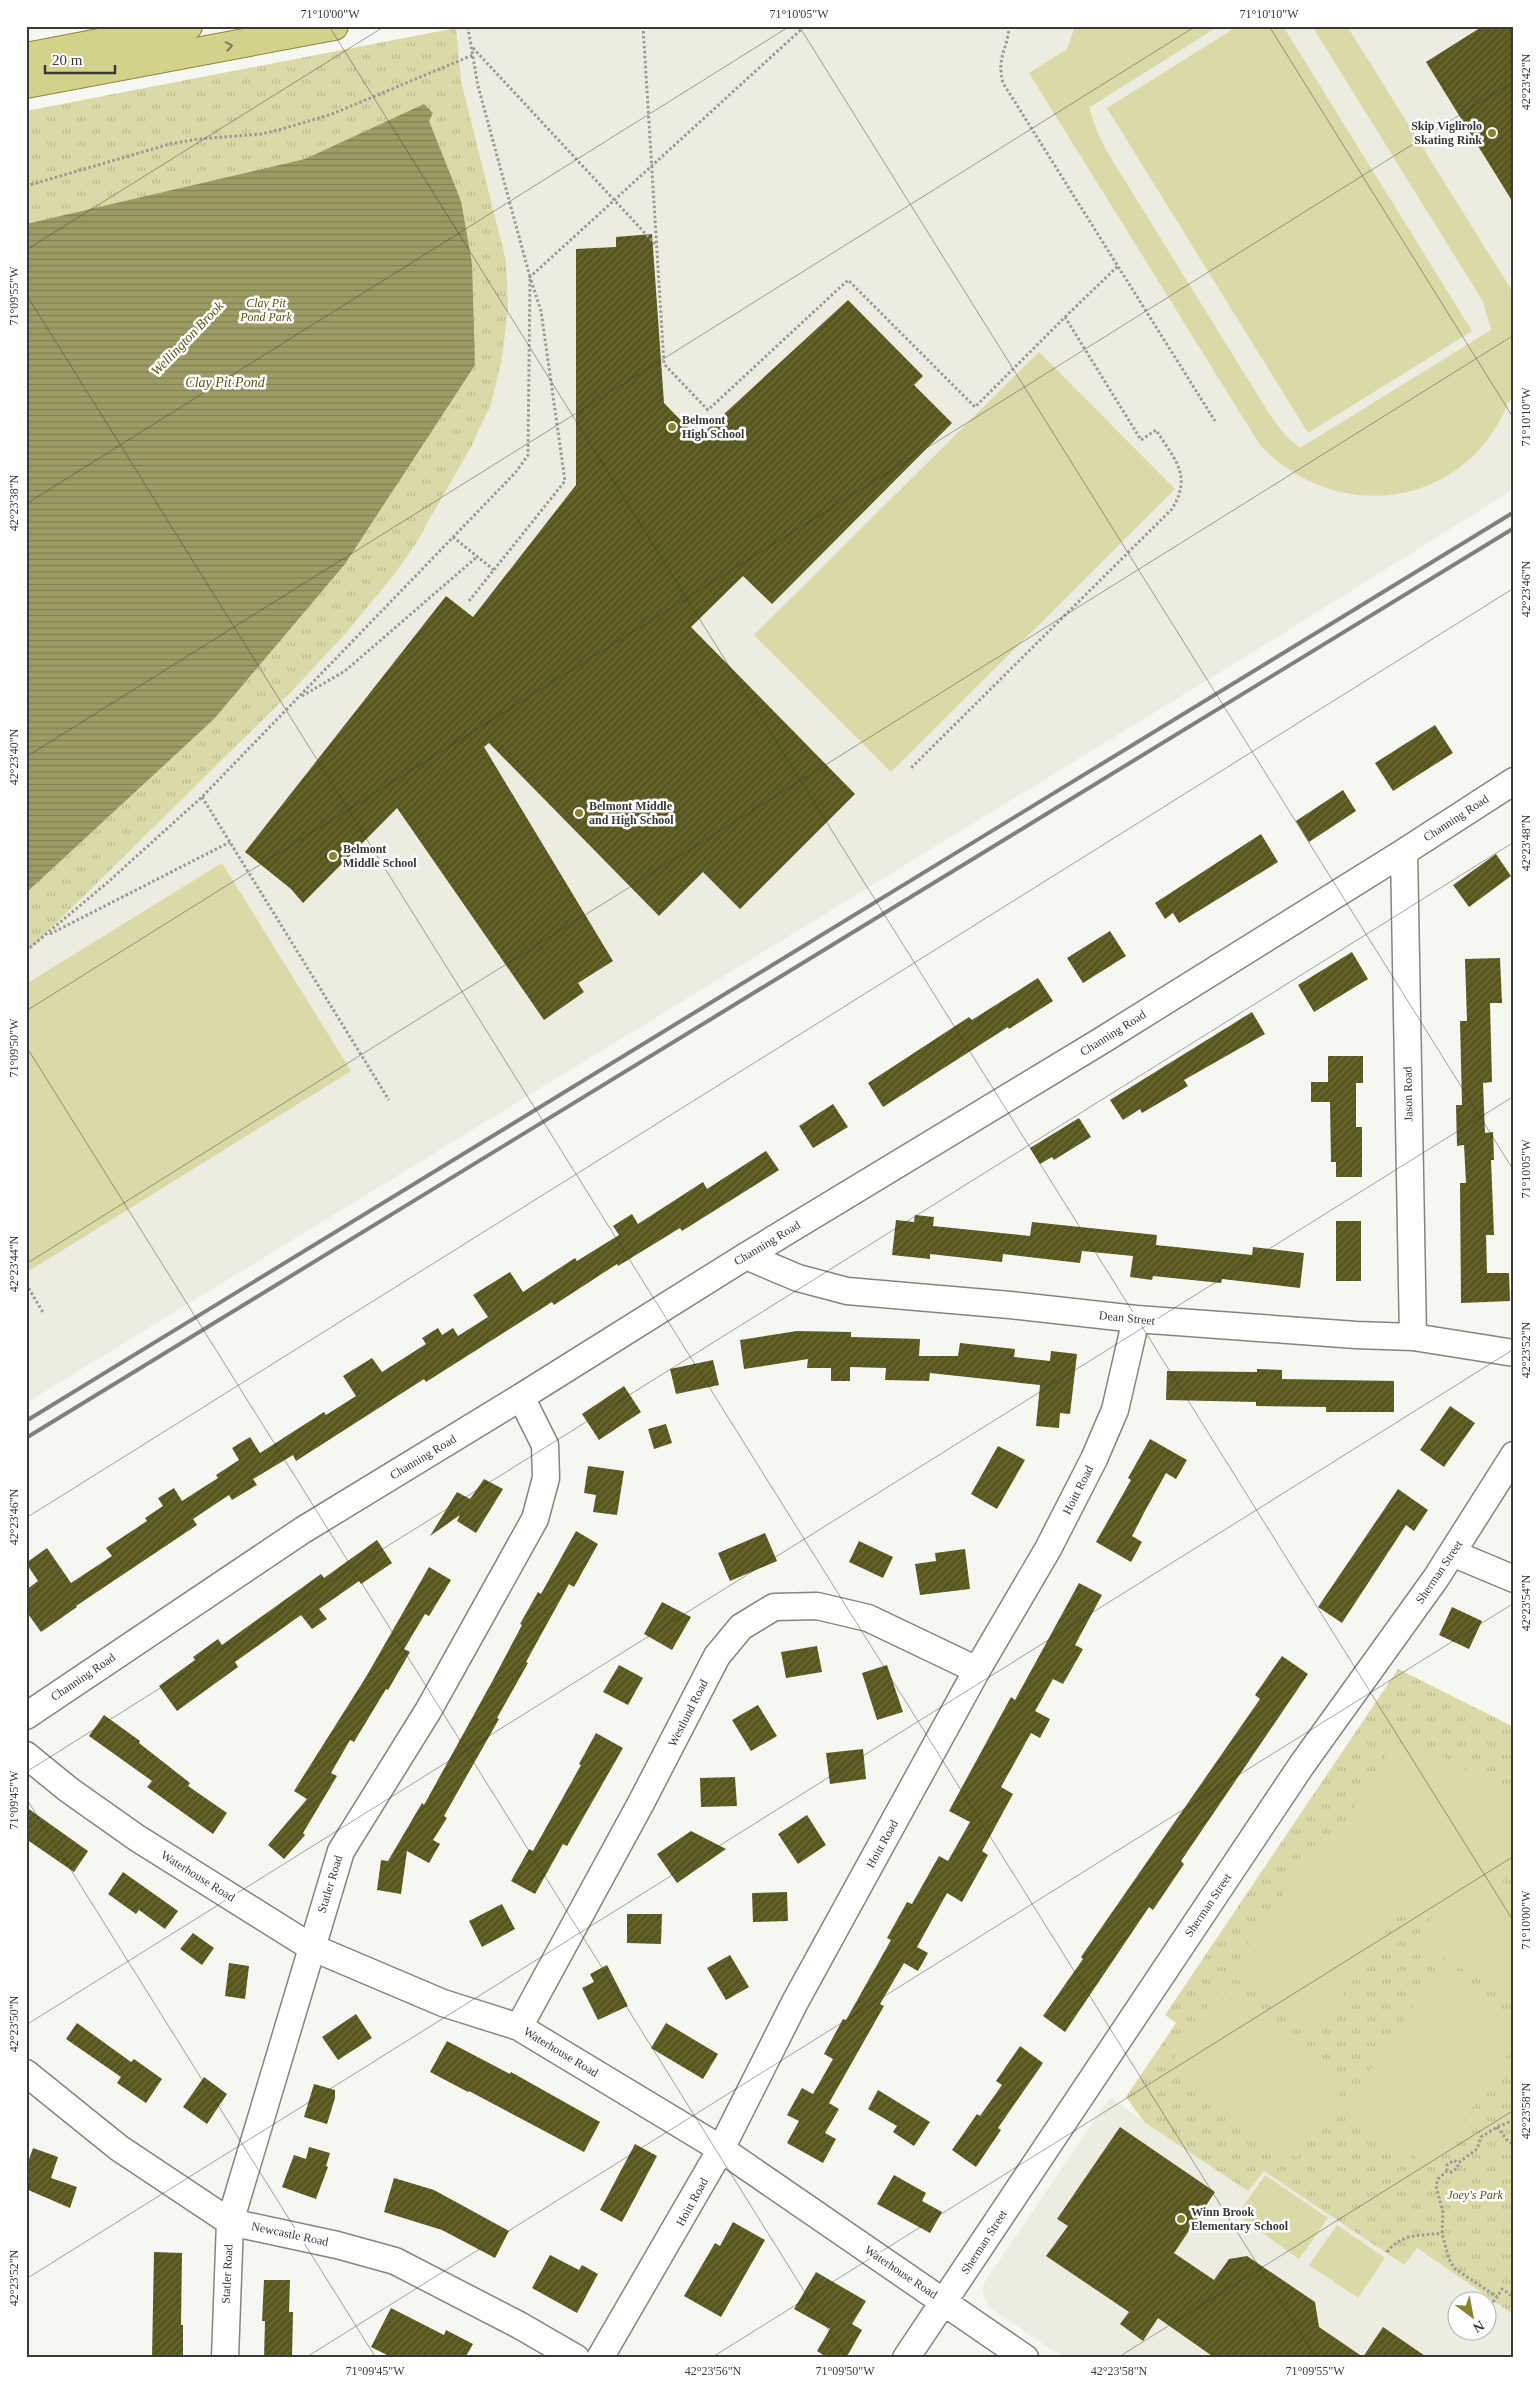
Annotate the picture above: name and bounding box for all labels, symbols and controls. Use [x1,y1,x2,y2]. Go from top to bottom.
text: 71°10'00"W [300,7,360,21]
text: 71°10'05"W [769,7,829,21]
text: 71°10'10"W [1239,7,1299,21]
one-way arrow [225,41,233,51]
scale bar [45,42,115,74]
text: 20 m [52,52,83,68]
text: 42°23'42"N [1519,53,1533,110]
place label: Skip Viglirolo Skating Rink [1411,119,1482,147]
marker: Skip Viglirolo Skating Rink [1486,127,1498,139]
text: 71°09'55"W [7,266,21,326]
park label: Clay Pit Pond Park [239,296,293,324]
water label: Wellington Brook [148,298,227,379]
water label: Clay Pit Pond [185,375,266,390]
text: 71°10'10"W [1519,387,1533,447]
place label: Belmont High School [682,413,745,441]
marker: Belmont High School [666,421,678,433]
text: 42°23'38"N [7,474,21,531]
text: 42°23'46"N [1519,560,1533,617]
text: 42°23'40"N [7,728,21,785]
street label: Channing Road [1421,792,1491,844]
place label: Belmont Middle and High School [589,799,674,827]
marker: Belmont Middle and High School [573,807,585,819]
text: 42°23'48"N [1519,814,1533,871]
place label: Belmont Middle School [343,842,417,870]
marker: Belmont Middle School [327,850,339,862]
street label: Channing Road [1077,1007,1149,1059]
text: 71°09'50"W [7,1018,21,1078]
street label: Jason Road [1401,1066,1415,1122]
text: 71°10'05"W [1519,1139,1533,1199]
street label: Channing Road [731,1218,803,1268]
text: 42°23'44"N [7,1235,21,1292]
street label: Dean Street [1098,1308,1156,1328]
text: 42°23'52"N [1519,1321,1533,1378]
street label: Channing Road [387,1432,459,1482]
street label: Hoitt Road [1060,1463,1096,1517]
text: 42°23'46"N [7,1488,21,1545]
street label: Sherman Street [1413,1537,1466,1606]
text: 42°23'54"N [1519,1574,1533,1631]
street label: Channing Road [48,1650,118,1704]
street label: Westlund Road [665,1677,711,1749]
text: 71°09'45"W [7,1770,21,1830]
street label: Hoitt Road [863,1817,901,1871]
street label: Waterhouse Road [158,1848,238,1904]
street label: Statler Road [315,1853,345,1915]
street label: Sherman Street [1182,1870,1235,1939]
text: 71°10'00"W [1519,1890,1533,1950]
text: 42°23'50"N [7,1995,21,2052]
street label: Waterhouse Road [521,2024,601,2080]
text: 42°23'58"N [1519,2082,1533,2139]
street label: Hoitt Road [673,2175,711,2229]
park label: Joey's Park [1447,2188,1503,2202]
place label: Winn Brook Elementary School [1191,2205,1289,2233]
street label: Sherman Street [958,2207,1010,2277]
marker: Winn Brook Elementary School [1175,2213,1187,2225]
street label: Newcastle Road [250,2219,330,2249]
street label: Waterhouse Road [862,2243,940,2301]
street label: Statler Road [218,2244,236,2304]
text: 42°23'52"N [7,2249,21,2306]
north arrow [1448,2292,1498,2342]
text: N [1470,2318,1487,2336]
text: 71°09'45"W [345,2364,405,2378]
text: 42°23'56"N [685,2364,742,2378]
text: 71°09'50"W [815,2364,875,2378]
text: 42°23'58"N [1091,2364,1148,2378]
text: 71°09'55"W [1285,2364,1345,2378]

